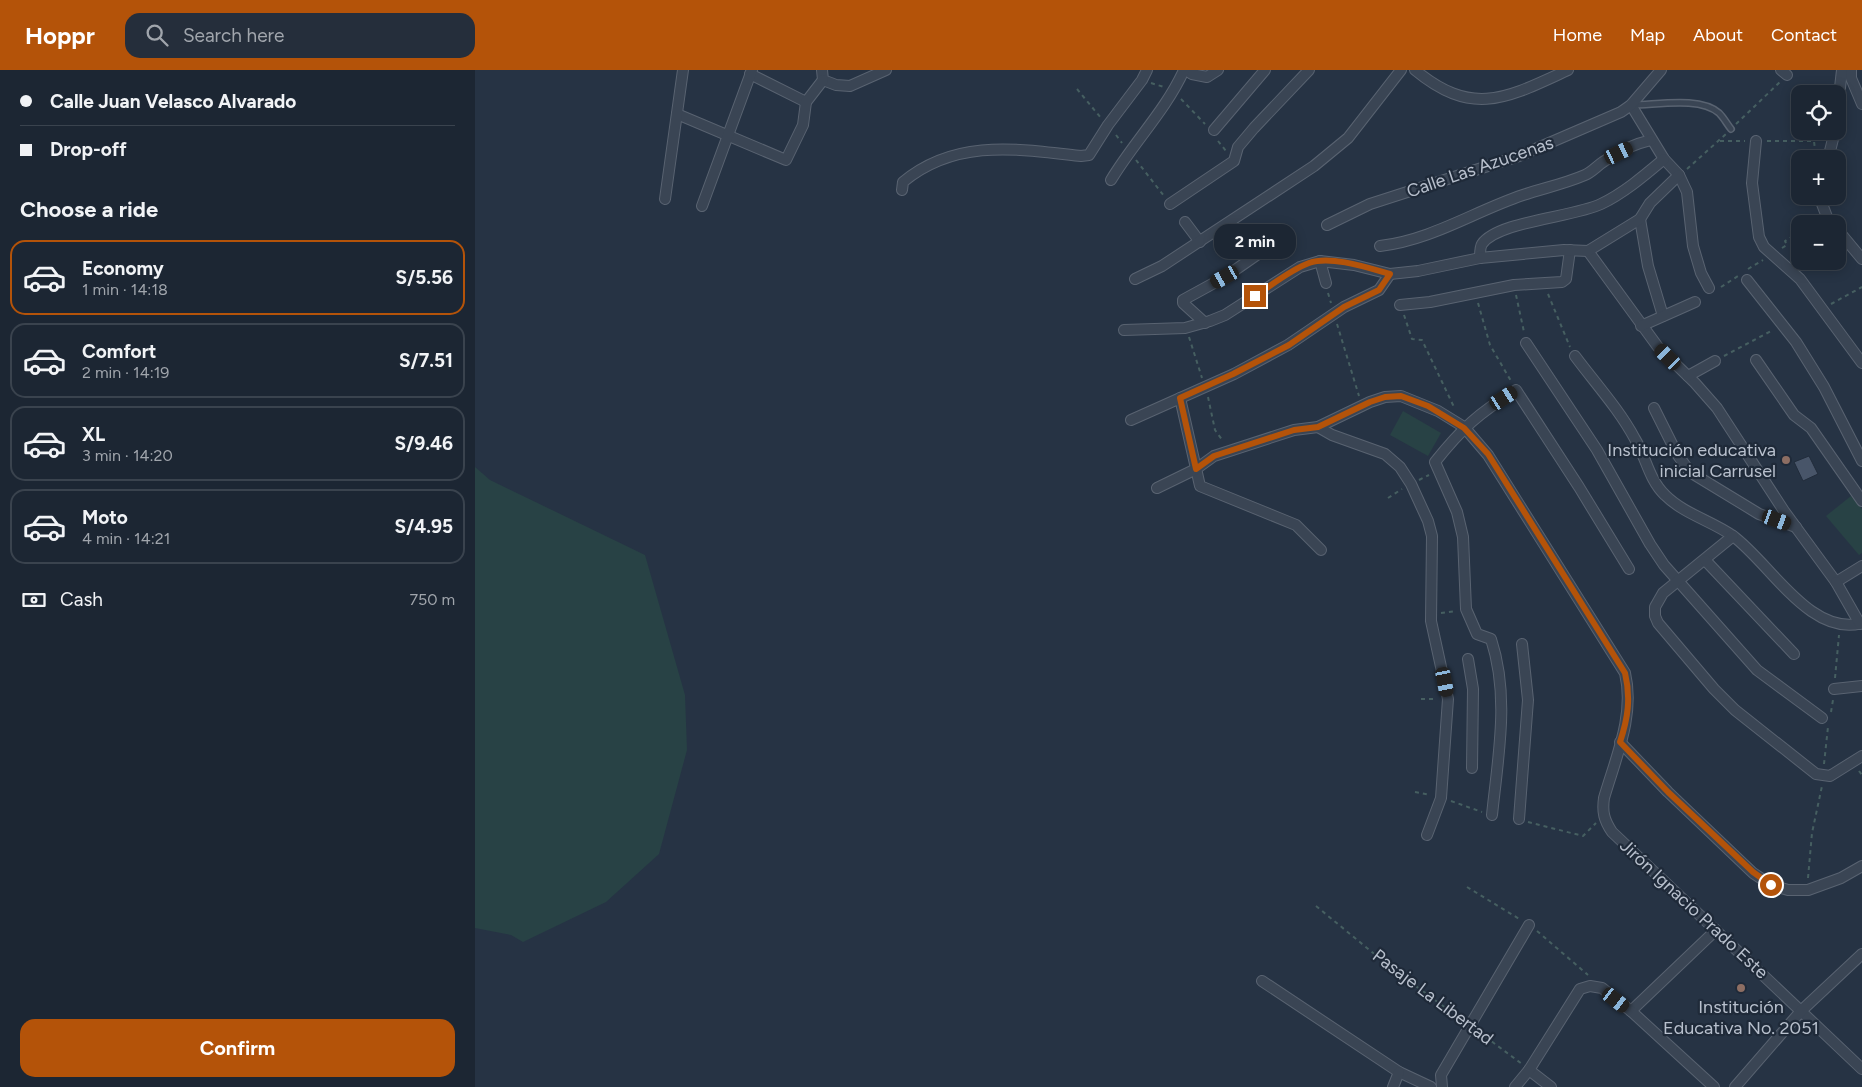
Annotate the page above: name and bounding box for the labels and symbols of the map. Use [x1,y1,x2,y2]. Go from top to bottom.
street label: Calle Las Azucenas [1404,132,1556,202]
car [1602,140,1635,166]
callout: 2 min [1214,224,1296,258]
car [1208,263,1241,291]
route end [1244,285,1266,307]
car [1652,341,1683,373]
car [1487,384,1520,412]
place label: Institución educativa inicial Carrusel [1607,439,1776,482]
marker: Institución educativa inicial Carrusel [1780,454,1792,466]
car [1760,508,1793,532]
car [1434,666,1455,698]
street label: Jirón Ignacio Prado Este [1615,835,1773,984]
route start [1760,874,1782,896]
street label: Pasaje La Libertad [1368,944,1498,1050]
marker: Institución Educativa No. 2051 [1735,982,1747,994]
car [1599,985,1632,1015]
place label: Institución Educativa No. 2051 [1663,996,1819,1039]

